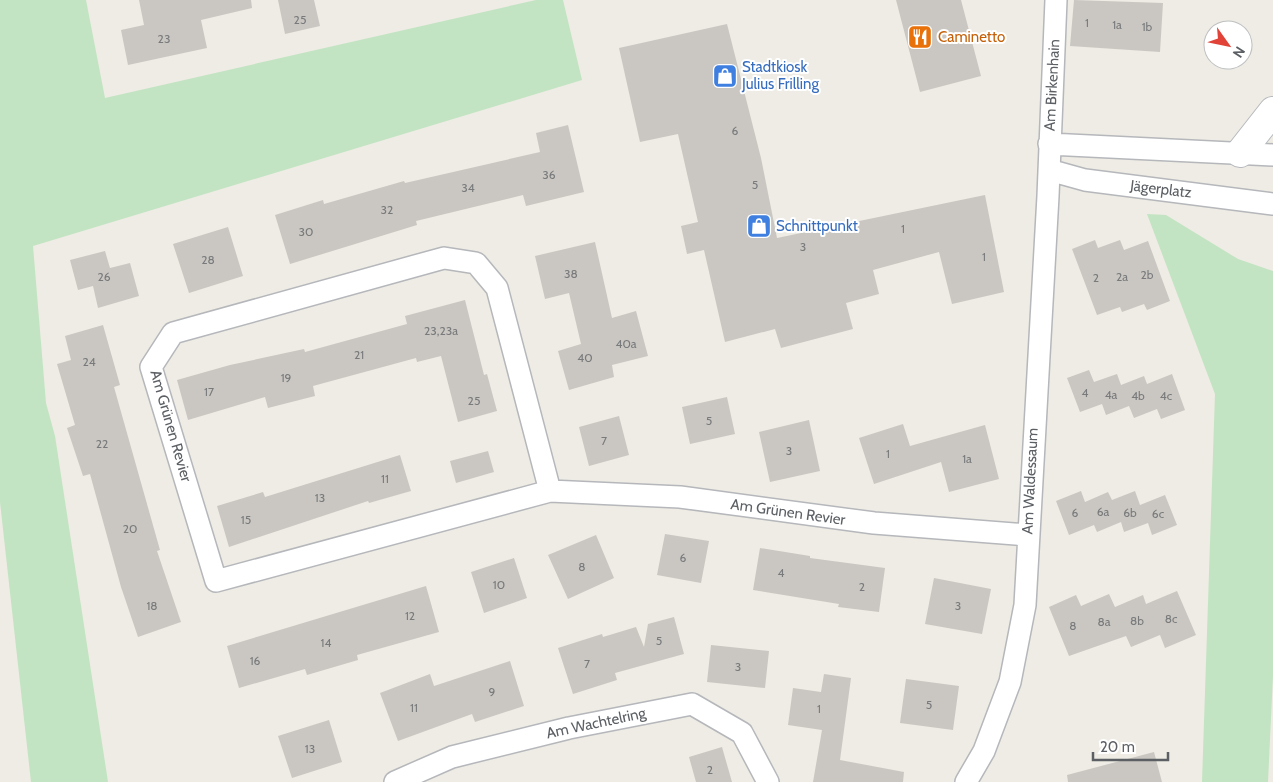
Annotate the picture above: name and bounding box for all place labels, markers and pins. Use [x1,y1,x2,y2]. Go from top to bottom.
restaurant icon: Caminetto [907,24,933,50]
place label: Caminetto [938,28,1005,46]
place label: Stadtkiosk Julius Frilling [741,58,819,93]
shop icon: Stadtkiosk Julius Frilling [712,63,738,89]
shop icon: Schnittpunkt [746,213,772,239]
place label: Schnittpunkt [776,217,858,235]

